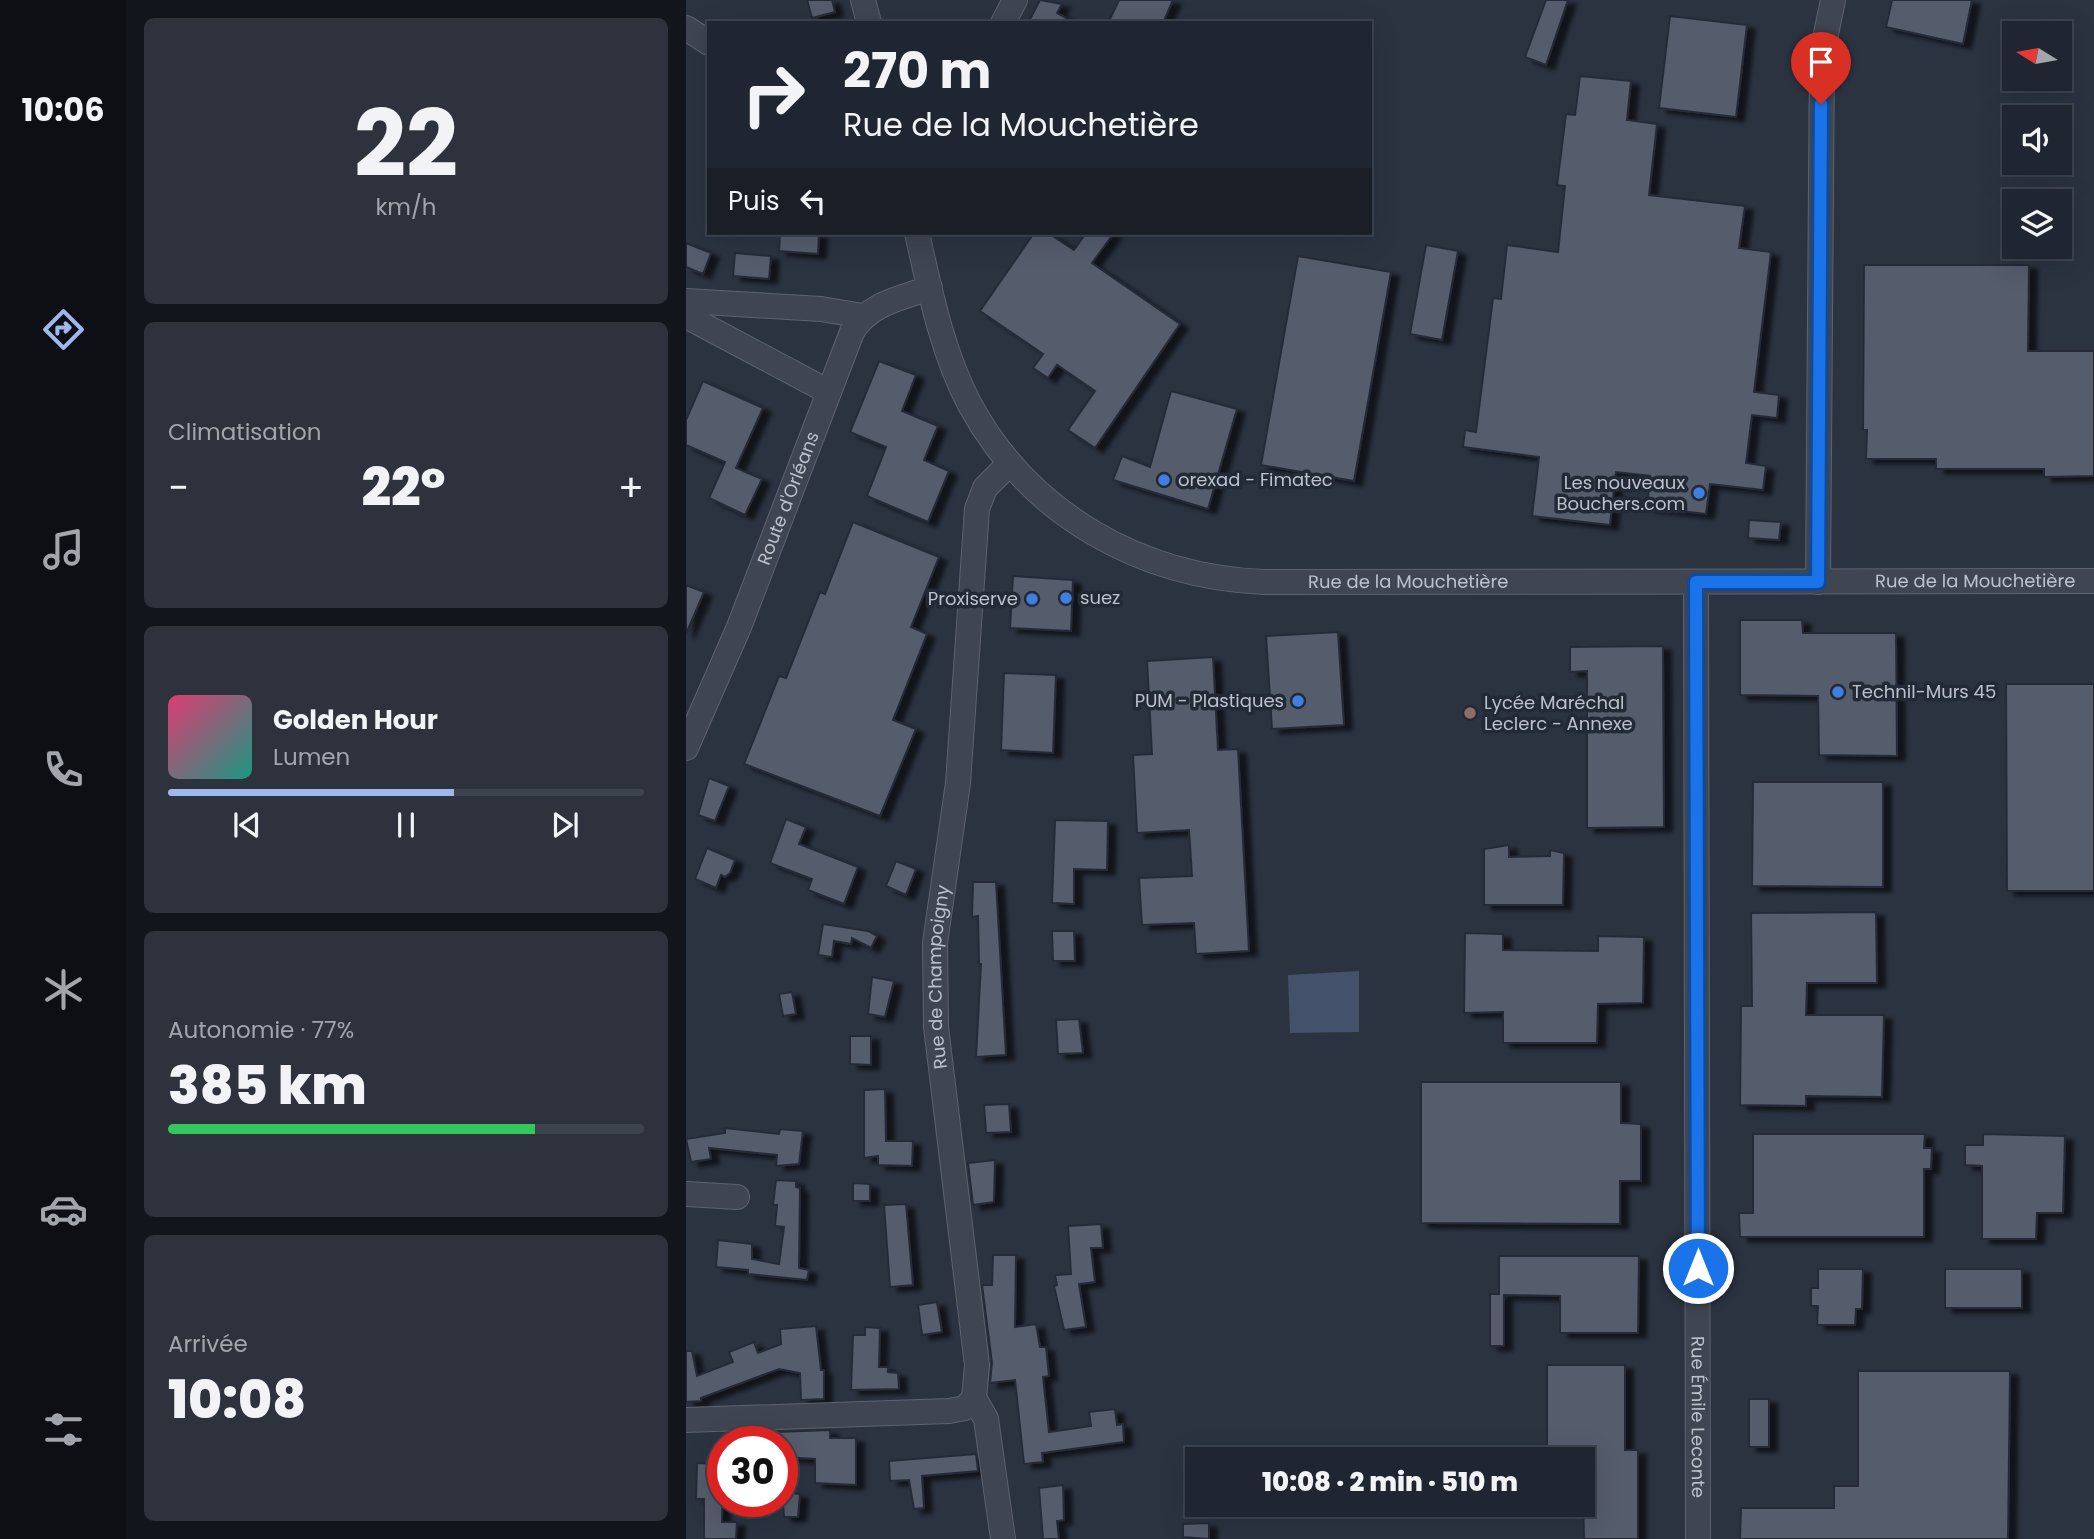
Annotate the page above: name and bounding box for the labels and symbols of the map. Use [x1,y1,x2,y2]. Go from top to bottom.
north arrow [2002,21,2072,91]
pin [1791,32,1851,104]
street label: Route d'Orléans [751,428,825,568]
place label: orexad - Fimatec [1178,467,1333,492]
place label: Les nouveaux Bouchers.com [1556,470,1685,516]
marker: orexad - Fimatec [1156,472,1172,488]
marker: Les nouveaux Bouchers.com [1691,485,1707,501]
street label: Rue de la Mouchetière [1875,568,2075,593]
street label: Rue de la Mouchetière [1308,569,1508,594]
place label: suez [1080,585,1120,610]
place label: Proxiserve [928,586,1018,611]
marker: suez [1058,590,1074,606]
marker: Proxiserve [1024,591,1040,607]
place label: TechniI-Murs 45 [1852,679,1996,704]
marker: TechniI-Murs 45 [1830,684,1846,700]
place label: PUM - Plastiques [1135,688,1284,713]
place label: Lycée Maréchal Leclerc - Annexe [1484,690,1633,736]
marker: PUM - Plastiques [1290,693,1306,709]
marker: Lycée Maréchal Leclerc - Annexe [1462,705,1478,721]
street label: Rue de Champoigny [922,883,955,1071]
position arrow [1661,1231,1735,1305]
street label: Rue Émile Leconte [1686,1336,1711,1498]
speed limit sign: 30 [707,1426,798,1517]

